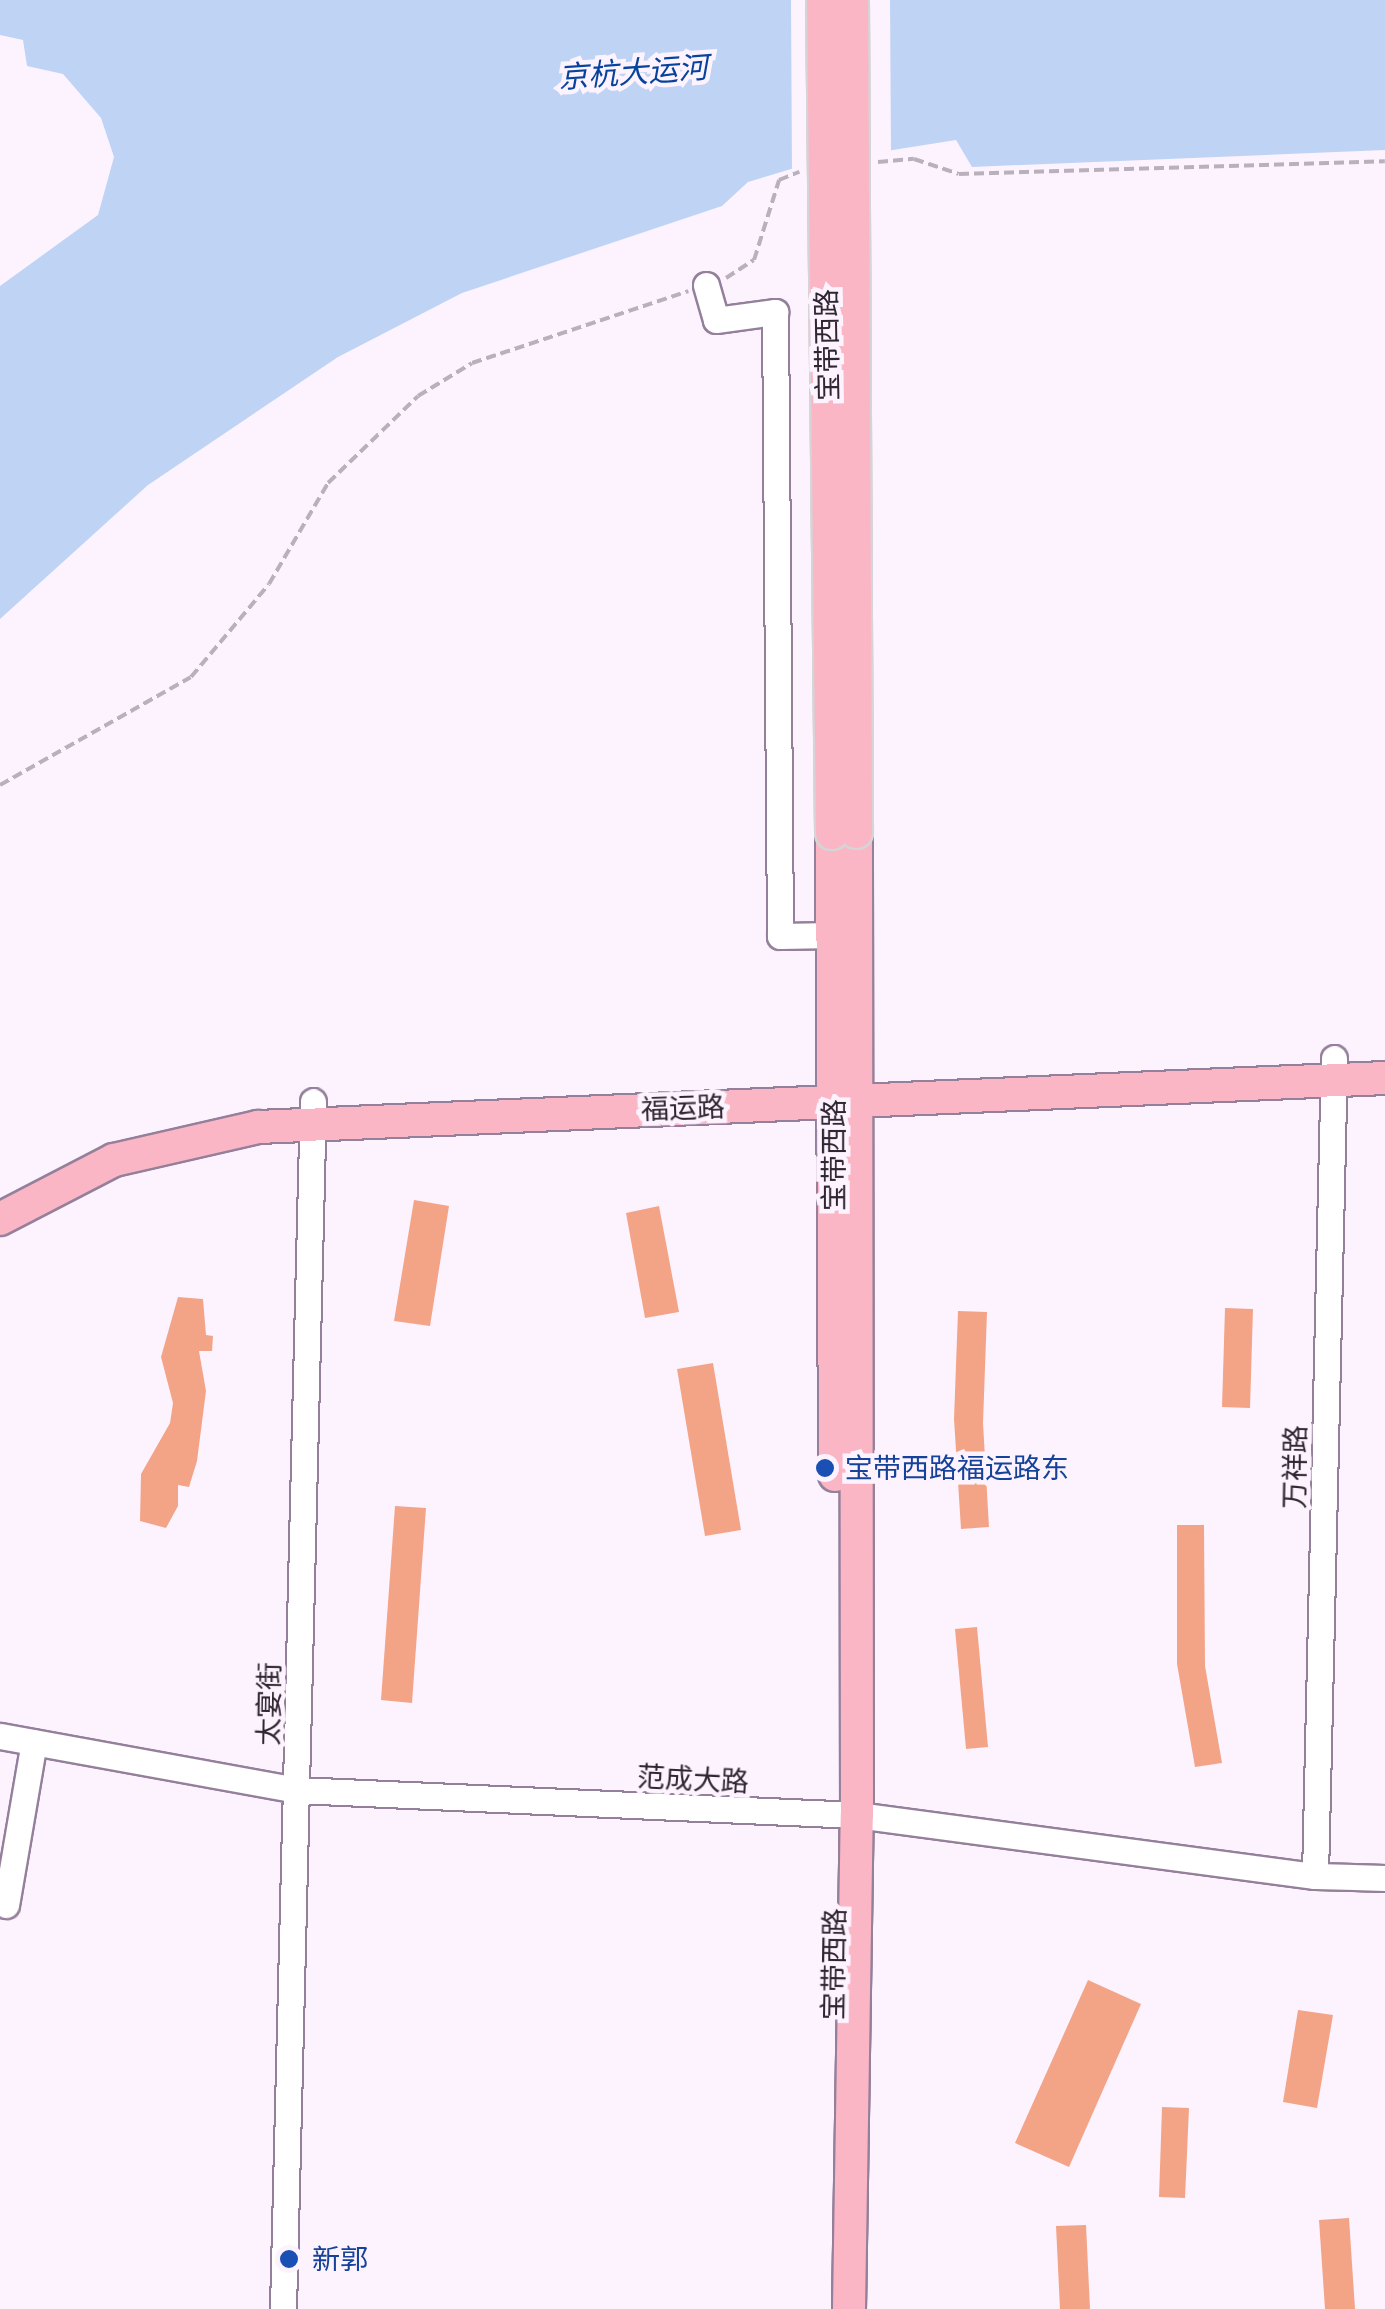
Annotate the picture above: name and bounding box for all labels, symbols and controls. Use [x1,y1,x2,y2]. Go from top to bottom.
water label: 京杭大运河 [557,49,709,95]
street label: 宝带西路 [809,289,845,401]
street label: 福运路 [640,1090,726,1126]
street label: 宝带西路 [817,1099,851,1211]
street label: 万祥路 [1277,1425,1313,1509]
place label: 宝带西路福运路东 [845,1451,1069,1485]
marker: 宝带西路福运路东 [814,1457,836,1479]
street label: 太宴街 [251,1662,287,1746]
street label: 范成大路 [636,1759,750,1799]
street label: 宝带西路 [816,1908,852,2020]
place label: 新郭 [312,2242,368,2276]
marker: 新郭 [276,2246,302,2272]

